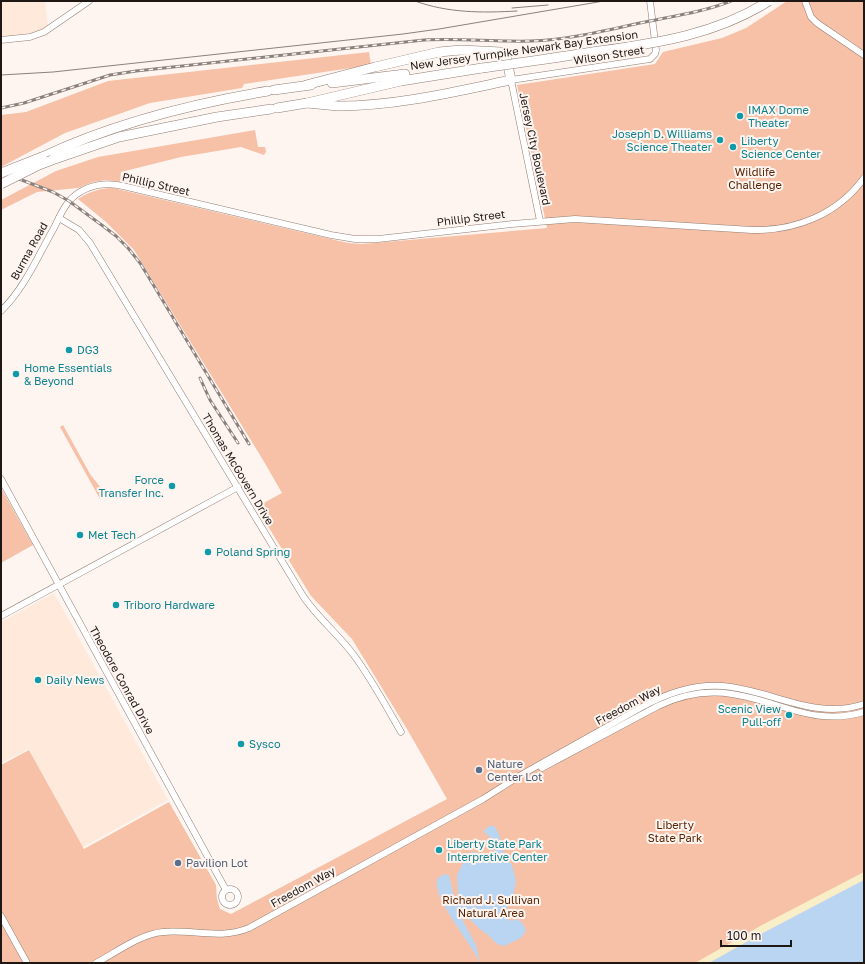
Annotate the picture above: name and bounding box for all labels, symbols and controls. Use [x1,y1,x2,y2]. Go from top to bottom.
street label: New Jersey Turnpike Newark Bay Extension [409,27,639,72]
street label: Wilson Street [573,42,645,67]
street label: Jersey City Boulevard [517,91,554,206]
place label: IMAX Dome Theater [748,103,809,129]
marker: IMAX Dome Theater [735,111,745,121]
place label: Joseph D. Williams Science Theater [612,127,713,153]
place label: Liberty Science Center [741,134,822,160]
marker: Joseph D. Williams Science Theater [715,135,725,145]
marker: Liberty Science Center [728,142,738,152]
park label: Wildlife Challenge [728,165,782,191]
street label: Phillip Street [121,169,191,198]
street label: Phillip Street [436,207,506,228]
street label: Burma Road [7,220,50,282]
place label: DG3 [77,343,99,356]
marker: DG3 [64,345,74,355]
place label: Home Essentials & Beyond [24,361,112,387]
marker: Home Essentials & Beyond [11,369,21,379]
street label: Thomas McGovern Drive [200,411,277,527]
place label: Force Transfer Inc. [99,473,164,499]
marker: Force Transfer Inc. [167,481,177,491]
place label: Met Tech [88,528,136,541]
marker: Met Tech [75,530,85,540]
place label: Poland Spring [216,545,290,558]
marker: Poland Spring [203,547,213,557]
place label: Triboro Hardware [124,598,215,611]
marker: Triboro Hardware [111,600,121,610]
street label: Theodore Conrad Drive [87,624,158,736]
place label: Daily News [46,673,105,686]
marker: Daily News [33,675,43,685]
street label: Freedom Way [593,682,662,727]
place label: Scenic View Pull-off [718,702,781,728]
marker: Scenic View Pull-off [784,710,794,720]
place label: Sysco [249,737,281,750]
marker: Sysco [236,739,246,749]
place label: Nature Center Lot [487,757,543,783]
marker: Nature Center Lot [474,765,484,775]
park label: Liberty State Park [648,818,702,844]
place label: Liberty State Park Interpretive Center [447,837,548,863]
marker: Liberty State Park Interpretive Center [434,845,444,855]
place label: Pavilion Lot [186,856,248,869]
marker: Pavilion Lot [173,858,183,868]
street label: Freedom Way [268,864,337,910]
park label: Richard J. Sullivan Natural Area [442,893,540,919]
scale bar [721,922,791,948]
text: 100 m [727,928,761,943]

